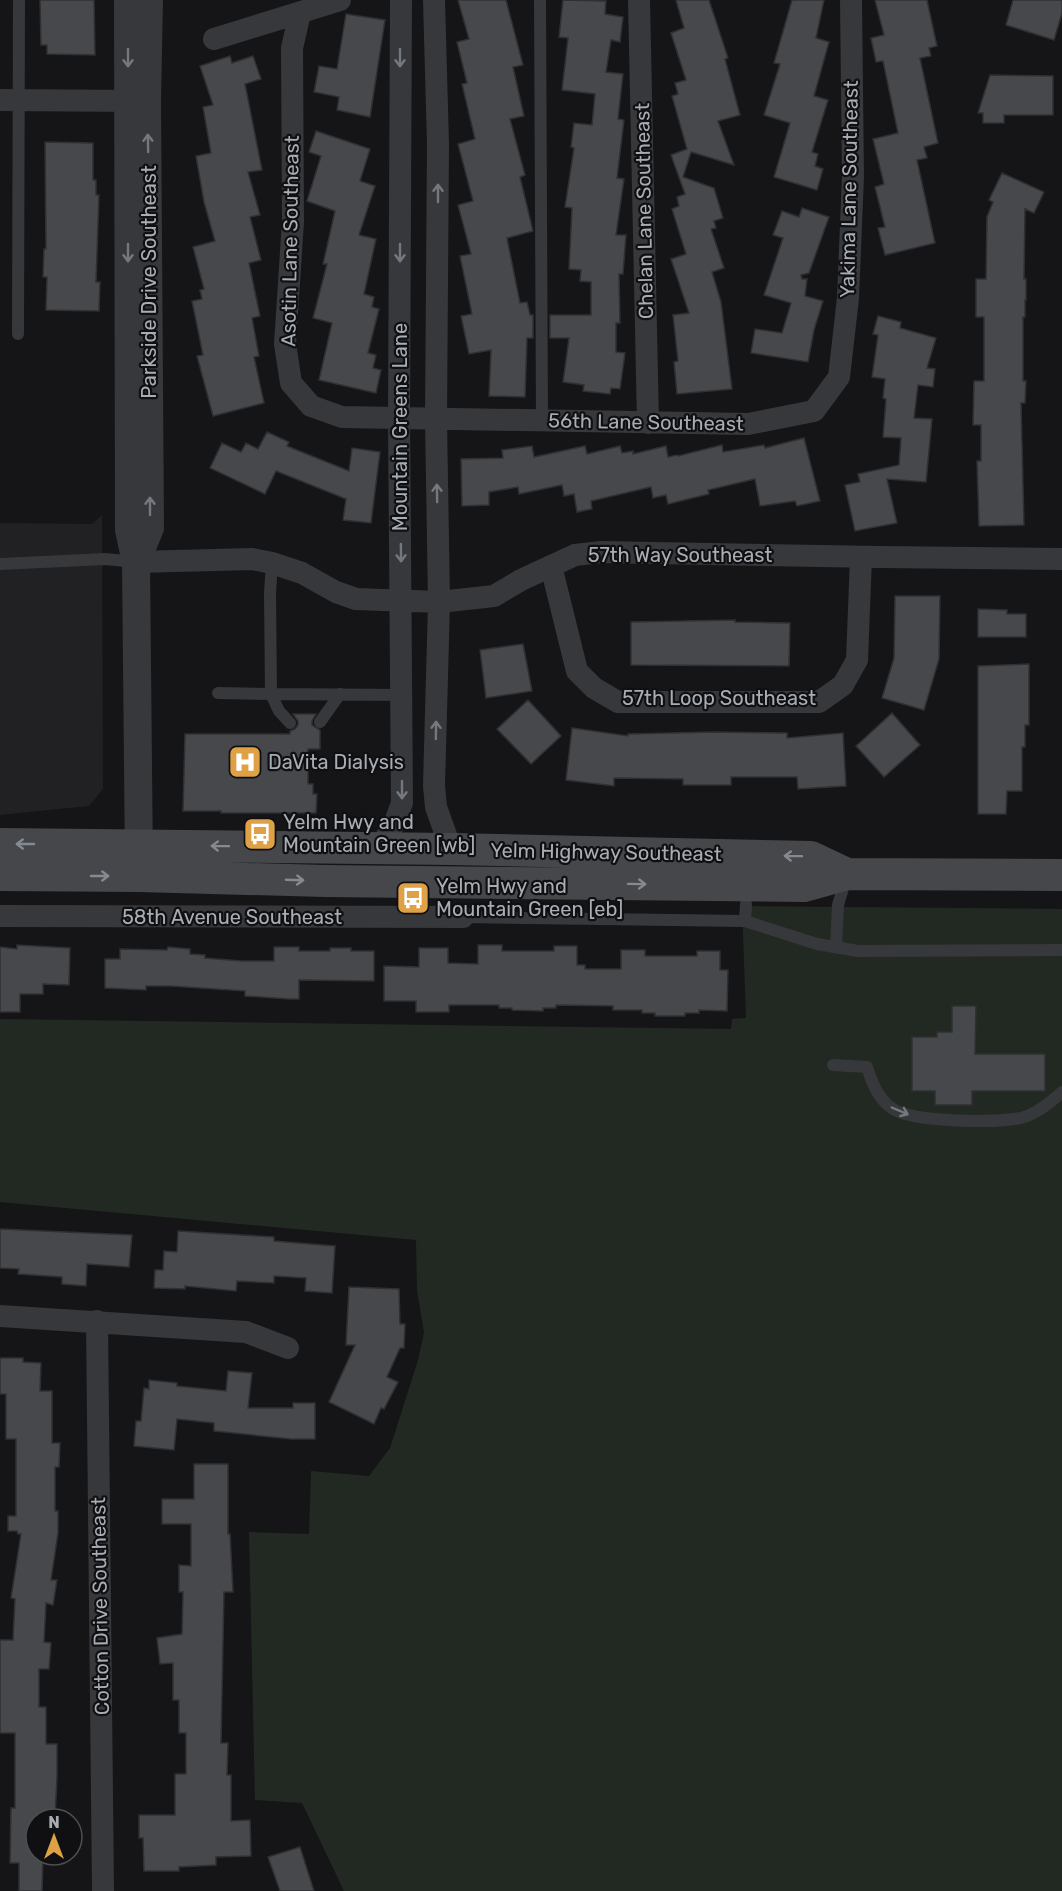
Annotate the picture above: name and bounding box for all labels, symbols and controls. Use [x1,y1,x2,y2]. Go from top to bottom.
one-way arrow [122,48,134,68]
one-way arrow [394,48,406,68]
street label: Yakima Lane Southeast [835,80,863,298]
street label: Chelan Lane Southeast [630,102,658,319]
one-way arrow [142,134,154,154]
street label: Asotin Lane Southeast [276,135,304,347]
street label: Parkside Drive Southeast [137,165,161,399]
one-way arrow [432,183,444,203]
one-way arrow [122,243,134,263]
one-way arrow [394,243,406,263]
street label: Mountain Greens Lane [388,323,412,531]
street label: 56th Lane Southeast [548,408,744,436]
one-way arrow [431,483,443,503]
one-way arrow [144,497,156,517]
one-way arrow [395,543,407,563]
street label: 57th Way Southeast [588,543,773,567]
street label: 57th Loop Southeast [622,686,816,710]
one-way arrow [430,720,441,740]
hospital icon: DaVita Dialysis [227,744,263,780]
place label: DaVita Dialysis [268,750,404,774]
one-way arrow [396,780,408,800]
place label: Yelm Hwy and Mountain Green [wb] [283,810,475,857]
bus stop icon: Yelm Hwy and Mountain Green [wb] [242,816,278,852]
one-way arrow [15,838,35,850]
street label: Yelm Highway Southeast [490,838,722,866]
one-way arrow [210,840,230,851]
one-way arrow [783,851,803,862]
one-way arrow [90,870,110,882]
place label: Yelm Hwy and Mountain Green [eb] [436,874,623,921]
one-way arrow [285,875,305,886]
one-way arrow [627,879,647,890]
bus stop icon: Yelm Hwy and Mountain Green [eb] [395,880,431,916]
street label: 58th Avenue Southeast [122,905,342,929]
one-way arrow [891,1106,909,1117]
street label: Cotton Drive Southeast [86,1497,114,1715]
north arrow [24,1807,84,1867]
text: N [48,1813,60,1832]

